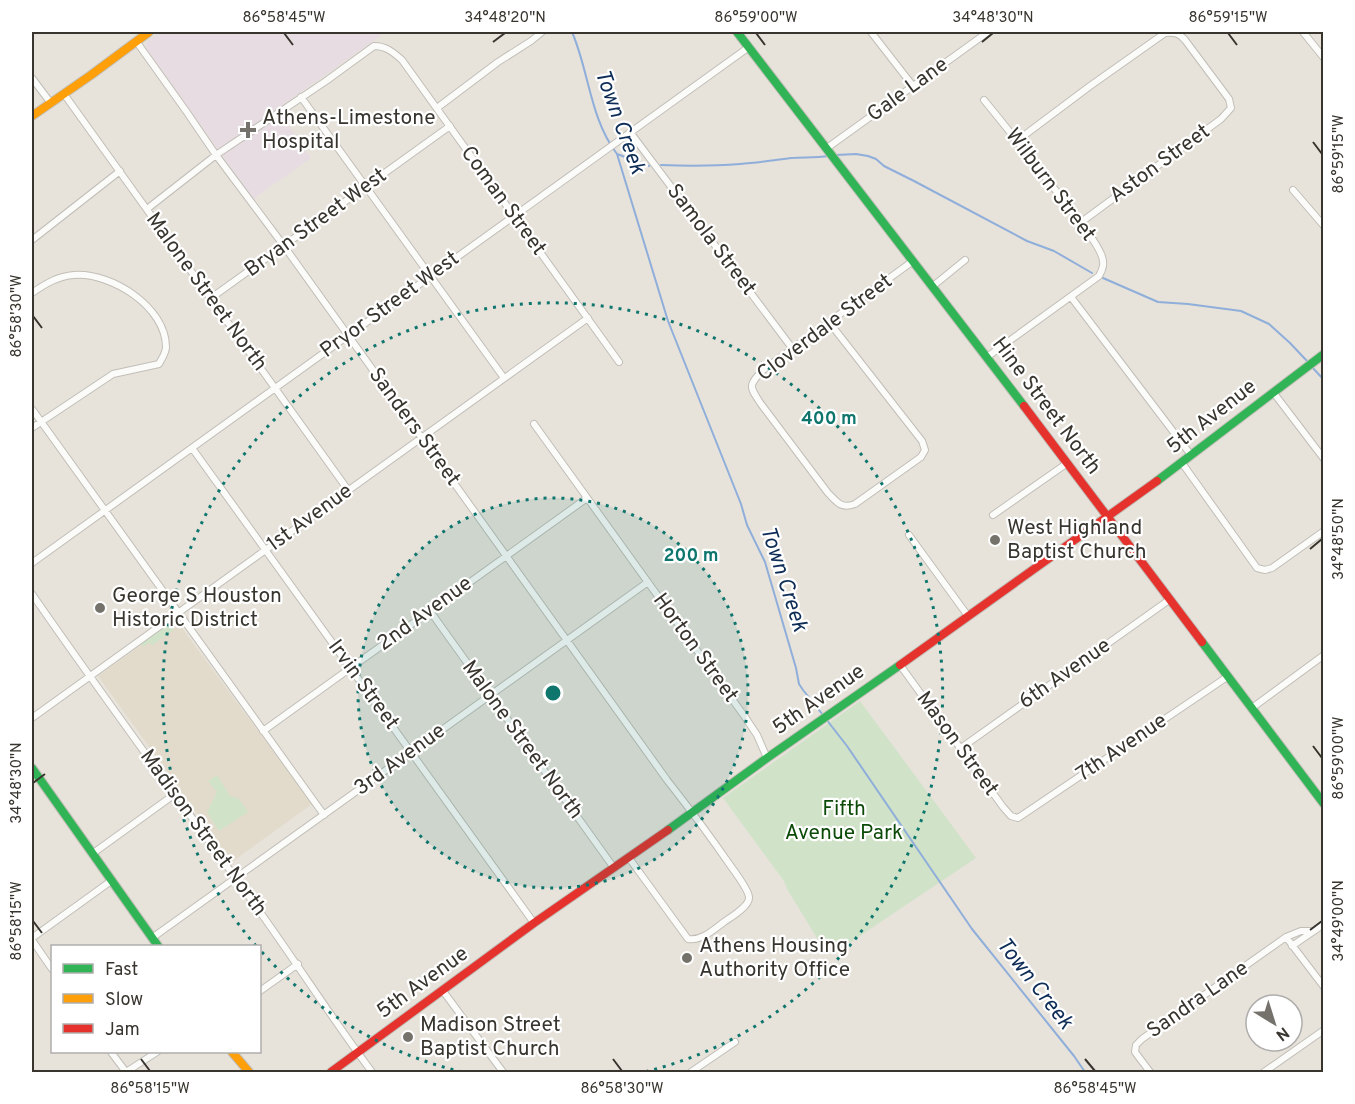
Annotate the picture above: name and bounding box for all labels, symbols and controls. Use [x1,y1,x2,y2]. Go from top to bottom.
text: 86°58'45"W [242,9,326,28]
text: 34°48'20"N [464,9,546,28]
text: 86°59'00"W [714,9,798,28]
text: 34°48'30"N [952,9,1034,28]
text: 86°59'15"W [1188,9,1268,28]
street label: Gale Lane [862,52,954,128]
water label: Town Creek [588,66,651,179]
place label: Athens-Limestone Hospital [262,105,436,156]
text: 86°59'15"W [1330,114,1349,194]
street label: Aston Street [1104,118,1216,210]
marker: Athens-Limestone Hospital [239,121,257,139]
street label: Wilburn Street [999,123,1101,247]
street label: Coman Street [454,141,552,261]
street label: Bryan Street West [240,162,392,284]
street label: Samola Street [660,179,762,301]
street label: Malone Street North [139,207,273,377]
street label: Pryor Street West [315,245,465,365]
street label: Cloverdale Street [752,268,898,388]
text: 86°58'30"W [8,274,27,358]
street label: Hine Street North [985,332,1107,480]
street label: Sanders Street [362,362,466,492]
street label: 5th Avenue [1162,374,1262,460]
text: 400 m [801,408,857,431]
street label: 1st Avenue [262,478,358,558]
text: 34°48'50"N [1330,498,1349,580]
place label: West Highland Baptist Church [1007,515,1147,566]
water label: Town Creek [753,523,813,636]
marker: West Highland Baptist Church [988,533,1002,547]
text: 200 m [663,545,719,568]
street label: 2nd Avenue [372,570,478,658]
place label: George S Houston Historic District [112,583,282,634]
street label: Horton Street [646,588,744,708]
marker: George S Houston Historic District [93,601,107,615]
street label: 6th Avenue [1014,632,1116,716]
street label: Irvin Street [321,635,405,735]
street label: Malone Street North [455,655,589,825]
street label: 5th Avenue [768,658,870,742]
centre of rings [543,683,563,703]
street label: Mason Street [910,686,1004,802]
street label: 7th Avenue [1071,708,1173,788]
text: 86°59'00"W [1330,716,1349,800]
street label: 3rd Avenue [349,718,451,802]
text: 34°48'30"N [8,742,27,824]
street label: Madison Street North [133,744,273,922]
park label: Fifth Avenue Park [785,796,903,847]
text: 34°49'00"N [1330,880,1349,962]
text: 86°58'15"W [8,881,27,961]
place label: Athens Housing Authority Office [699,933,850,984]
water label: Town Creek [990,933,1079,1036]
street label: 5th Avenue [372,941,474,1025]
legend [51,945,261,1053]
marker: Athens Housing Authority Office [680,951,694,965]
street label: Sandra Lane [1142,955,1254,1045]
text: Fast [105,959,138,982]
text: Slow [105,989,143,1012]
north arrow [1244,993,1304,1053]
place label: Madison Street Baptist Church [420,1012,561,1063]
text: Jam [105,1019,140,1042]
text: N [1271,1022,1293,1045]
marker: Madison Street Baptist Church [401,1030,415,1044]
text: 86°58'15"W [110,1080,190,1099]
text: 86°58'30"W [580,1080,664,1099]
text: 86°58'45"W [1053,1080,1137,1099]

